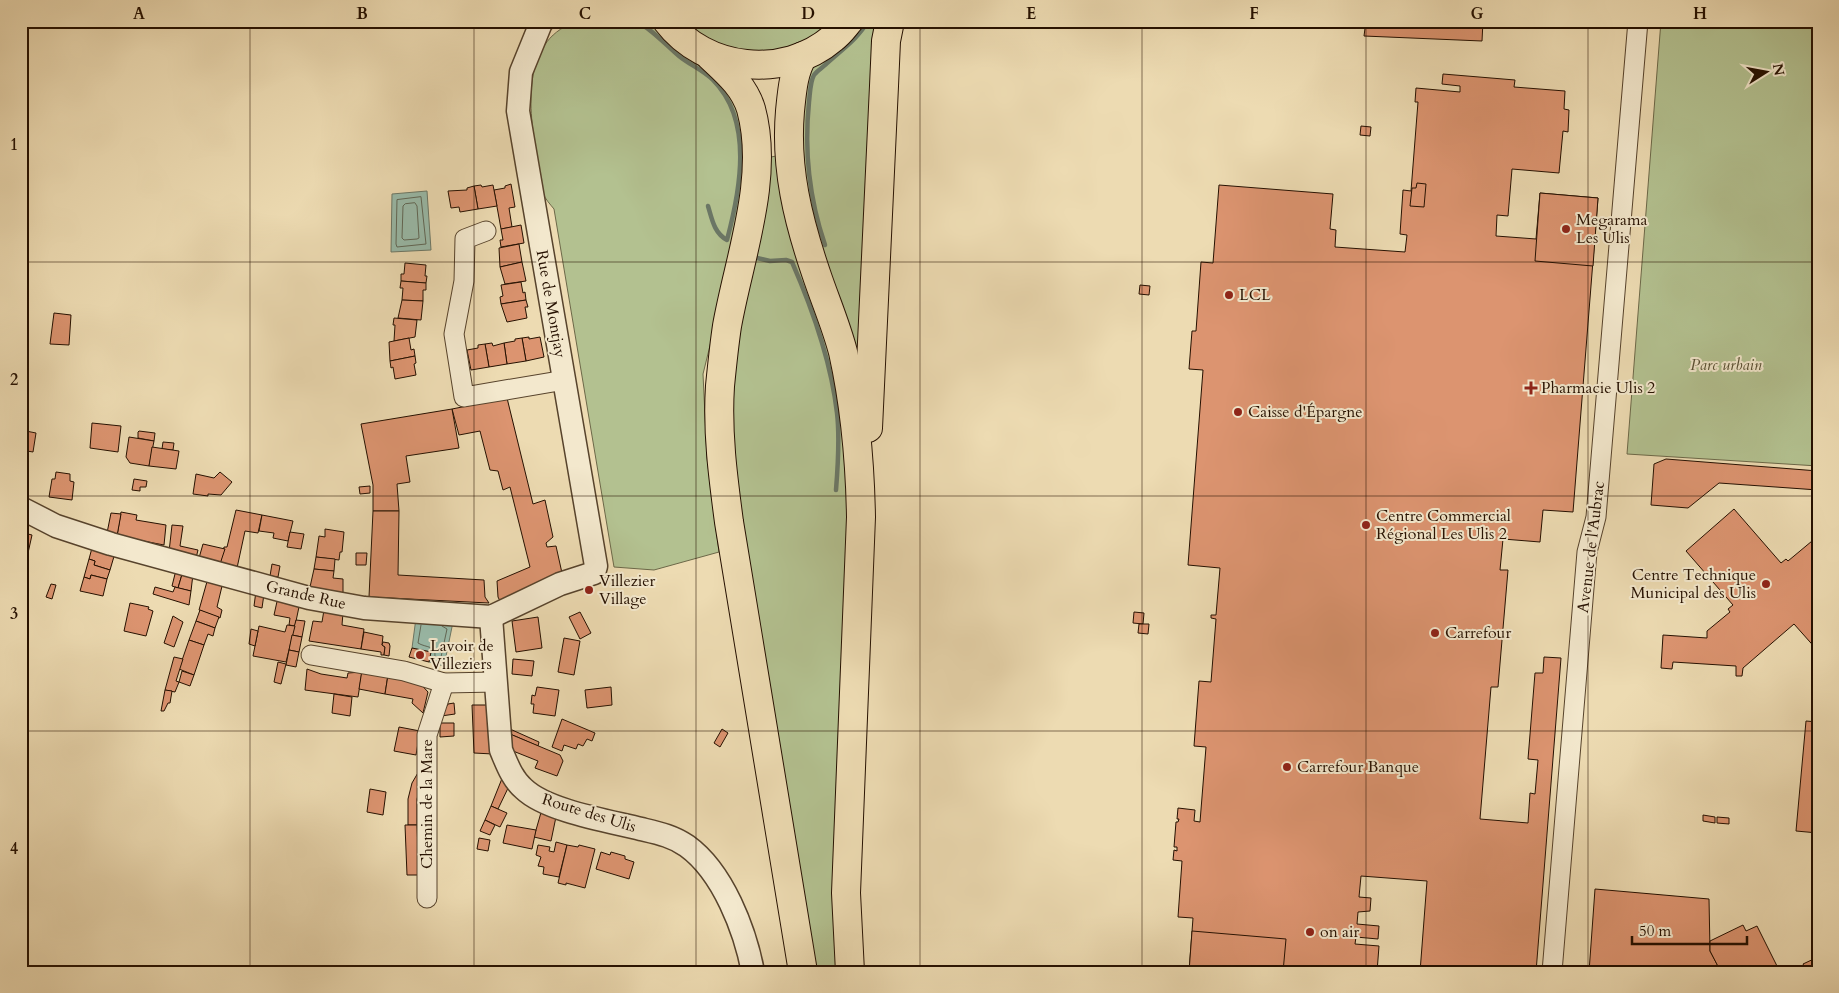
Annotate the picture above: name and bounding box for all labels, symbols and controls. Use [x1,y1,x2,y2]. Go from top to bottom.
text: A [133,3,145,25]
text: B [356,3,368,25]
text: C [579,3,591,25]
text: D [801,3,815,25]
text: E [1026,3,1036,25]
text: F [1249,3,1259,25]
text: G [1470,3,1484,25]
text: H [1693,3,1707,25]
north arrow [1742,48,1792,98]
text: N [1768,62,1789,77]
text: 1 [10,134,18,156]
place label: Megarama Les Ulis [1576,209,1648,249]
marker: Megarama Les Ulis [1560,223,1572,235]
street label: Rue de Montjay [531,248,571,360]
place label: LCL [1239,284,1271,306]
marker: LCL [1223,289,1235,301]
park label: Parc urbain [1690,354,1762,376]
text: 2 [10,369,18,391]
place label: Pharmacie Ulis 2 [1541,377,1655,399]
marker: Pharmacie Ulis 2 [1525,382,1537,394]
place label: Caisse d'Épargne [1248,401,1363,423]
marker: Caisse d'Épargne [1232,406,1244,418]
street label: Avenue de l'Aubrac [1572,480,1610,614]
place label: Centre Commercial Régional Les Ulis 2 [1376,505,1511,545]
marker: Centre Commercial Régional Les Ulis 2 [1360,519,1372,531]
place label: Centre Technique Municipal des Ulis [1631,564,1756,604]
place label: Villezier Village [599,570,656,610]
street label: Grande Rue [264,575,348,615]
marker: Centre Technique Municipal des Ulis [1760,578,1772,590]
marker: Villezier Village [583,584,595,596]
text: 3 [10,603,18,625]
place label: Carrefour [1445,622,1511,644]
marker: Carrefour [1429,627,1441,639]
place label: Lavoir de Villeziers [430,635,494,675]
marker: Lavoir de Villeziers [414,649,426,661]
street label: Chemin de la Mare [416,739,438,869]
place label: Carrefour Banque [1297,756,1419,778]
marker: Carrefour Banque [1281,761,1293,773]
street label: Route des Ulis [539,788,639,838]
text: 4 [10,838,18,860]
scale bar [1632,913,1746,945]
place label: on air [1320,921,1359,943]
text: 50 m [1639,921,1671,941]
marker: on air [1304,926,1316,938]

